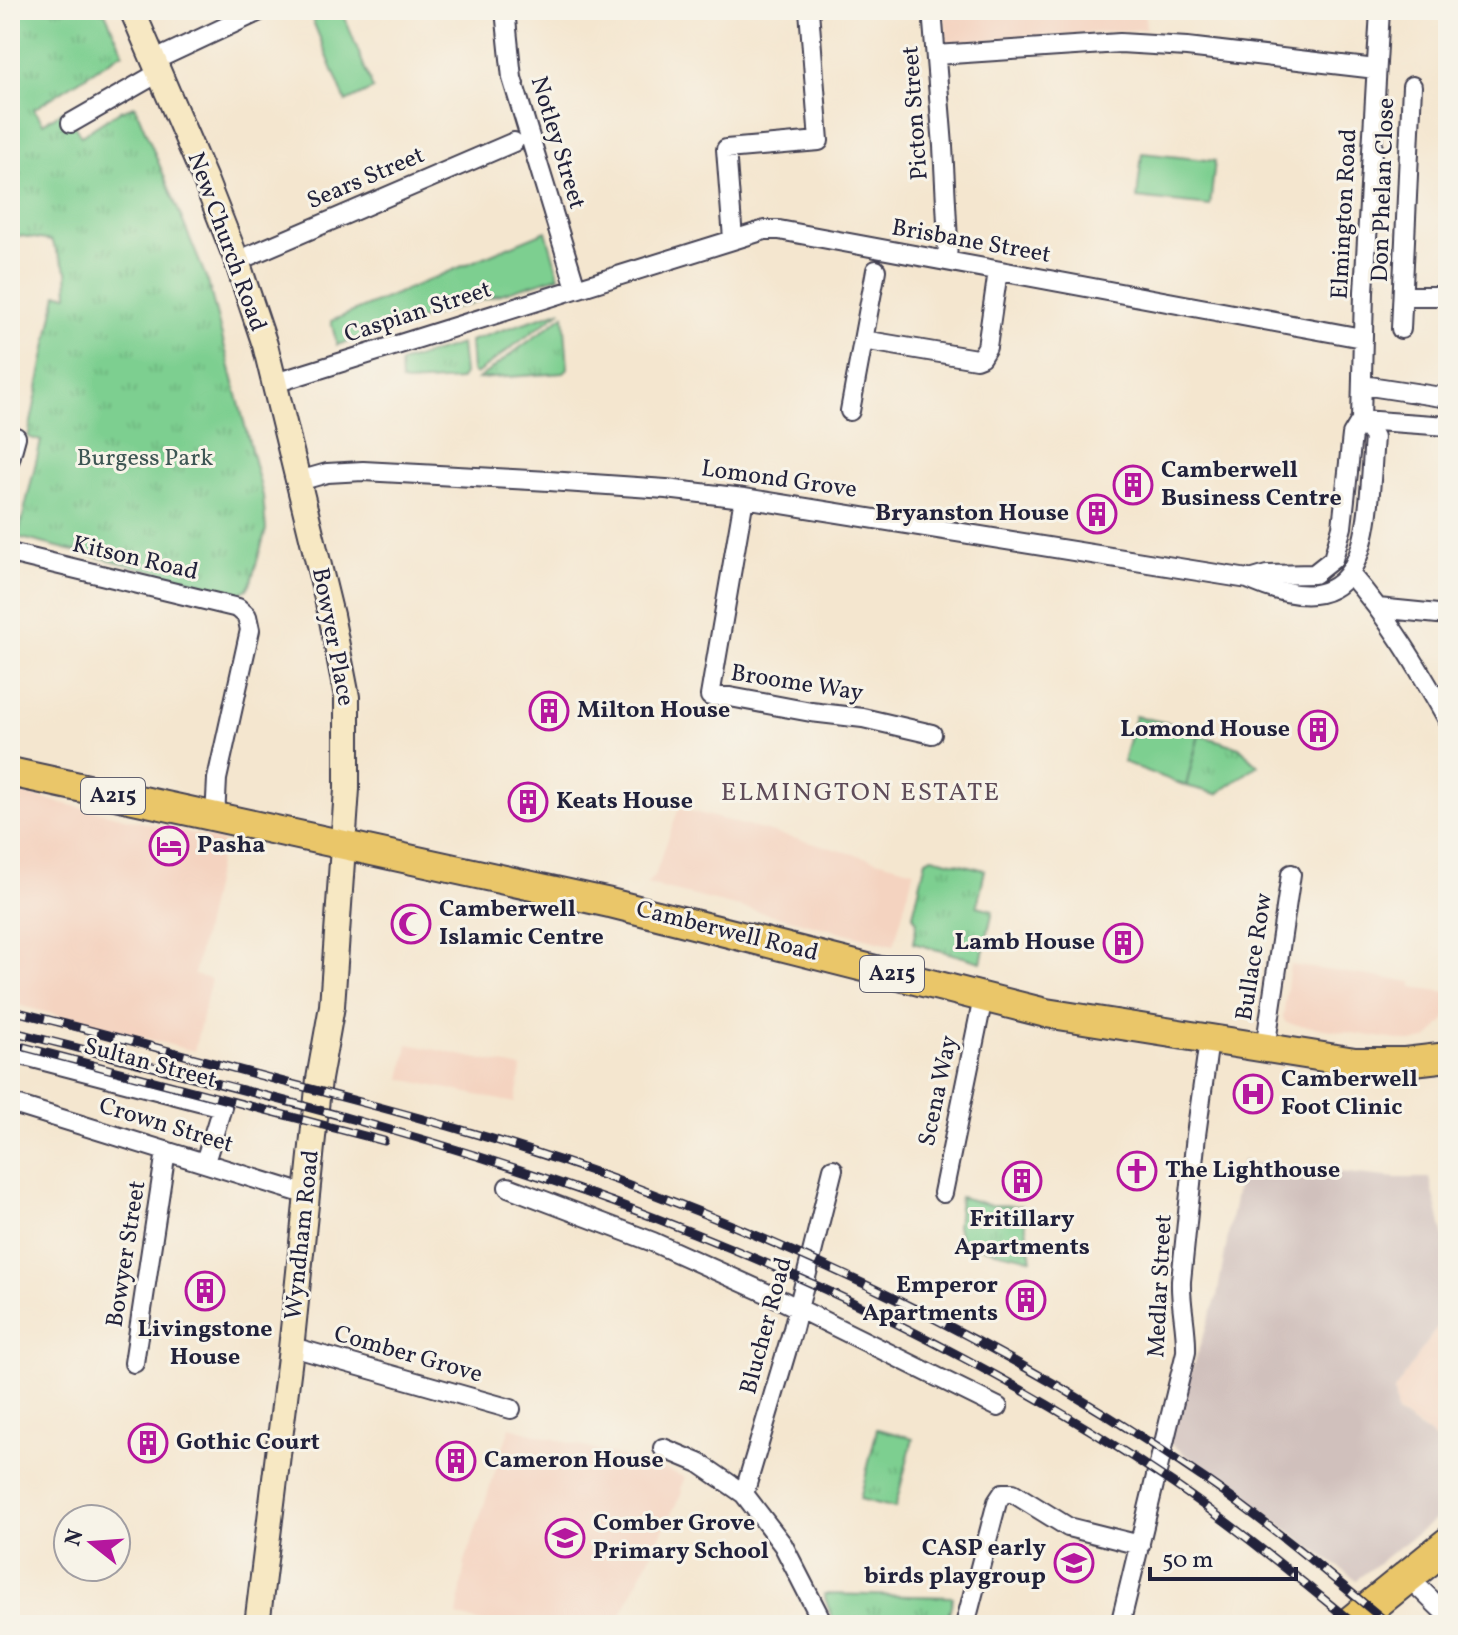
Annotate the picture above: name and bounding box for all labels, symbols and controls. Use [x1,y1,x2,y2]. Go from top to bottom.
street label: Picton Street [894,45,938,181]
street label: Notley Street [521,72,593,214]
street label: Don Phelan Close [1364,97,1404,283]
street label: Elmington Road [1324,128,1366,300]
street label: Sears Street [302,139,430,219]
street label: New Church Road [178,148,274,336]
street label: Brisbane Street [889,211,1053,273]
street label: Caspian Street [340,273,496,353]
park label: Burgess Park [77,442,213,476]
street label: Lomond Grove [699,452,859,508]
place label: Camberwell Business Centre [1161,454,1342,516]
building icon: Camberwell Business Centre [1112,464,1154,506]
building icon: Bryanston House [1076,493,1118,535]
place label: Bryanston House [875,497,1069,531]
street label: Kitson Road [69,528,201,590]
street label: Bowyer Place [302,565,362,709]
street label: Broome Way [728,657,866,711]
building icon: Milton House [528,690,570,732]
place label: Milton House [577,694,730,728]
building icon: Lomond House [1297,709,1339,751]
place label: Lomond House [1120,713,1290,747]
district label: ELMINGTON ESTATE [721,775,1001,811]
road number: A215 [81,778,145,814]
building icon: Keats House [507,781,549,823]
place label: Keats House [556,785,693,819]
hotel icon: Pasha [148,825,190,867]
place label: Pasha [197,829,265,863]
street label: Bullace Row [1228,890,1282,1023]
place label: Camberwell Islamic Centre [439,893,604,955]
street label: Camberwell Road [632,893,822,971]
mosque icon: Camberwell Islamic Centre [390,903,432,945]
building icon: Lamb House [1102,922,1144,964]
place label: Lamb House [955,926,1095,960]
road number: A215 [860,956,924,992]
street label: Sultan Street [80,1030,220,1098]
street label: Scena Way [911,1033,967,1149]
place label: Camberwell Foot Clinic [1281,1063,1418,1125]
hospital icon: Camberwell Foot Clinic [1232,1073,1274,1115]
street label: Crown Street [95,1089,237,1163]
street label: Wyndham Road [277,1148,329,1322]
church icon: The Lighthouse [1116,1150,1158,1192]
place label: The Lighthouse [1165,1154,1340,1188]
building icon: Fritillary Apartments [1001,1160,1043,1202]
street label: Bowyer Street [99,1178,155,1330]
place label: Fritillary Apartments [954,1203,1090,1265]
street label: Medlar Street [1140,1213,1182,1359]
street label: Blucher Road [732,1254,802,1398]
place label: Emperor Apartments [862,1269,998,1331]
building icon: Livingstone House [184,1270,226,1312]
building icon: Emperor Apartments [1005,1279,1047,1321]
place label: Livingstone House [138,1313,272,1375]
street label: Comber Grove [330,1318,486,1392]
building icon: Gothic Court [127,1422,169,1464]
place label: Gothic Court [176,1426,320,1460]
building icon: Cameron House [435,1440,477,1482]
place label: Cameron House [484,1444,664,1478]
north arrow [52,1503,132,1583]
place label: Comber Grove Primary School [593,1507,769,1569]
school or university icon: Comber Grove Primary School [544,1517,586,1559]
text: N [58,1526,92,1550]
scale bar [1150,1531,1296,1581]
place label: CASP early birds playgroup [864,1532,1047,1594]
school or university icon: CASP early birds playgroup [1053,1542,1095,1584]
text: 50 m [1162,1544,1214,1578]

